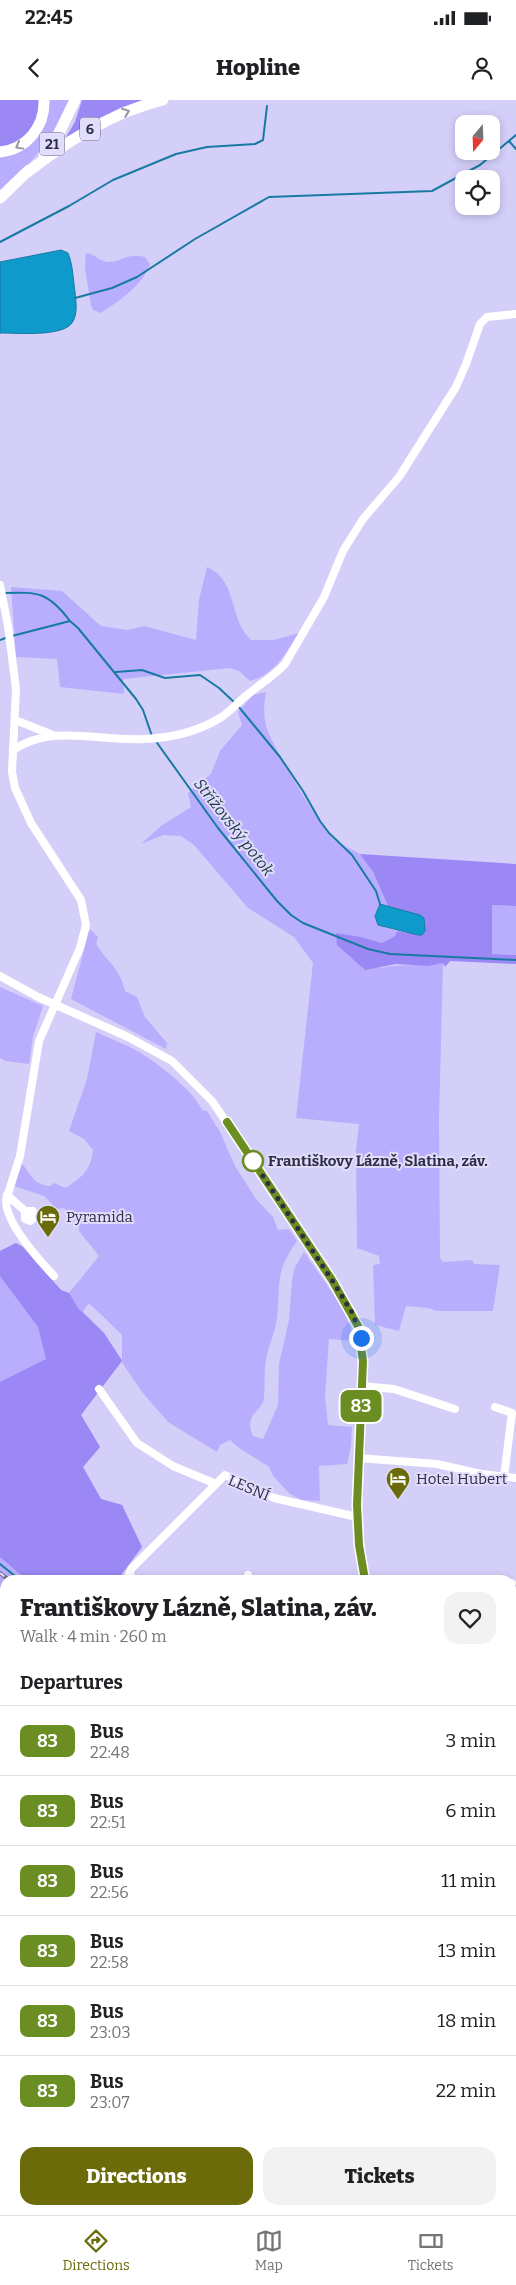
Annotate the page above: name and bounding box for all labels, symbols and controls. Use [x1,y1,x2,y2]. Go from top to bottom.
text: 22:45 [25,6,73,29]
icon: back [20,54,48,82]
text: Hopline [216,54,300,81]
icon: person [468,54,496,82]
one-way arrow [121,108,130,118]
north arrow [455,115,500,160]
map controls [455,115,500,215]
road number: 6 [80,118,100,140]
road number: 21 [40,133,64,156]
one-way arrow [16,139,25,149]
button: locate [455,170,500,215]
water label: Střížovský potok [190,774,278,880]
marker: Františkovy Lázně, Slatina, záv. [242,1150,264,1172]
place label: Františkovy Lázně, Slatina, záv. [268,1152,488,1170]
hotel icon: Pyramida [35,1204,61,1238]
place label: Pyramida [66,1208,133,1226]
your location [349,1326,374,1351]
line badge: 83 [338,1390,384,1422]
text: 83 [351,1395,371,1417]
hotel icon: Hotel Hubert [385,1466,411,1500]
place label: Hotel Hubert [416,1470,508,1488]
street label: LESNÍ [225,1471,273,1505]
button: heart [444,1592,496,1644]
text: Františkovy Lázně, Slatina, záv. [20,1594,377,1622]
text: Walk · 4 min · 260 m [20,1627,167,1646]
text: Departures [20,1671,123,1694]
text: Bus [90,1720,124,1743]
text: 3 min [446,1729,496,1752]
text: 83 [37,1730,58,1752]
text: 22:48 [90,1743,130,1762]
text: Bus [90,1790,124,1813]
text: 6 min [445,1799,496,1822]
text: 83 [37,1800,58,1822]
text: 22:51 [90,1813,126,1832]
text: Bus [90,1860,124,1883]
text: 11 min [441,1869,496,1892]
text: 83 [37,1870,58,1892]
text: 22:56 [90,1883,129,1902]
text: Bus [90,1930,124,1953]
text: 13 min [438,1939,496,1962]
text: 83 [37,1940,58,1962]
text: 22:58 [90,1953,129,1972]
text: Bus [90,2000,124,2023]
text: 18 min [437,2009,496,2032]
text: 83 [37,2010,58,2032]
text: 23:03 [90,2023,131,2042]
text: Bus [90,2070,124,2093]
text: 22 min [436,2079,496,2102]
text: 83 [37,2080,58,2102]
text: 23:07 [90,2093,130,2112]
button: Directions [20,2147,253,2205]
button: Tickets [263,2147,496,2205]
tab: Directions [62,2227,130,2274]
tab: Map [255,2227,283,2274]
tab: Tickets [408,2227,454,2274]

